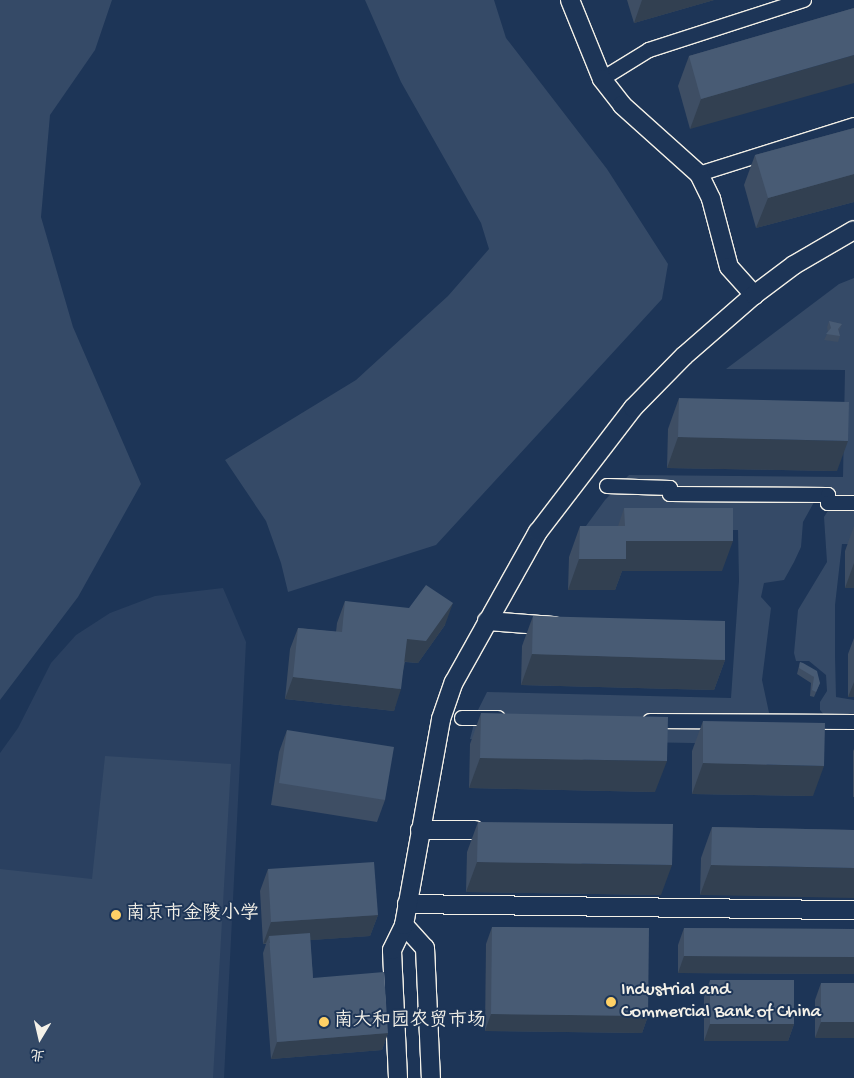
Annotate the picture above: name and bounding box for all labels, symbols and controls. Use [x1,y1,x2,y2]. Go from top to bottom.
place label: 南京市金陵小学 [126,904,259,926]
marker: 南京市金陵小学 [110,909,122,921]
place label: Industrial and Commercial Bank of China [621,980,821,1024]
marker: Industrial and Commercial Bank of China [605,996,617,1008]
place label: 南大和园农贸市场 [334,1011,486,1033]
north arrow [15,1013,65,1063]
marker: 南大和园农贸市场 [318,1016,330,1028]
text: 北 [29,1044,46,1063]

